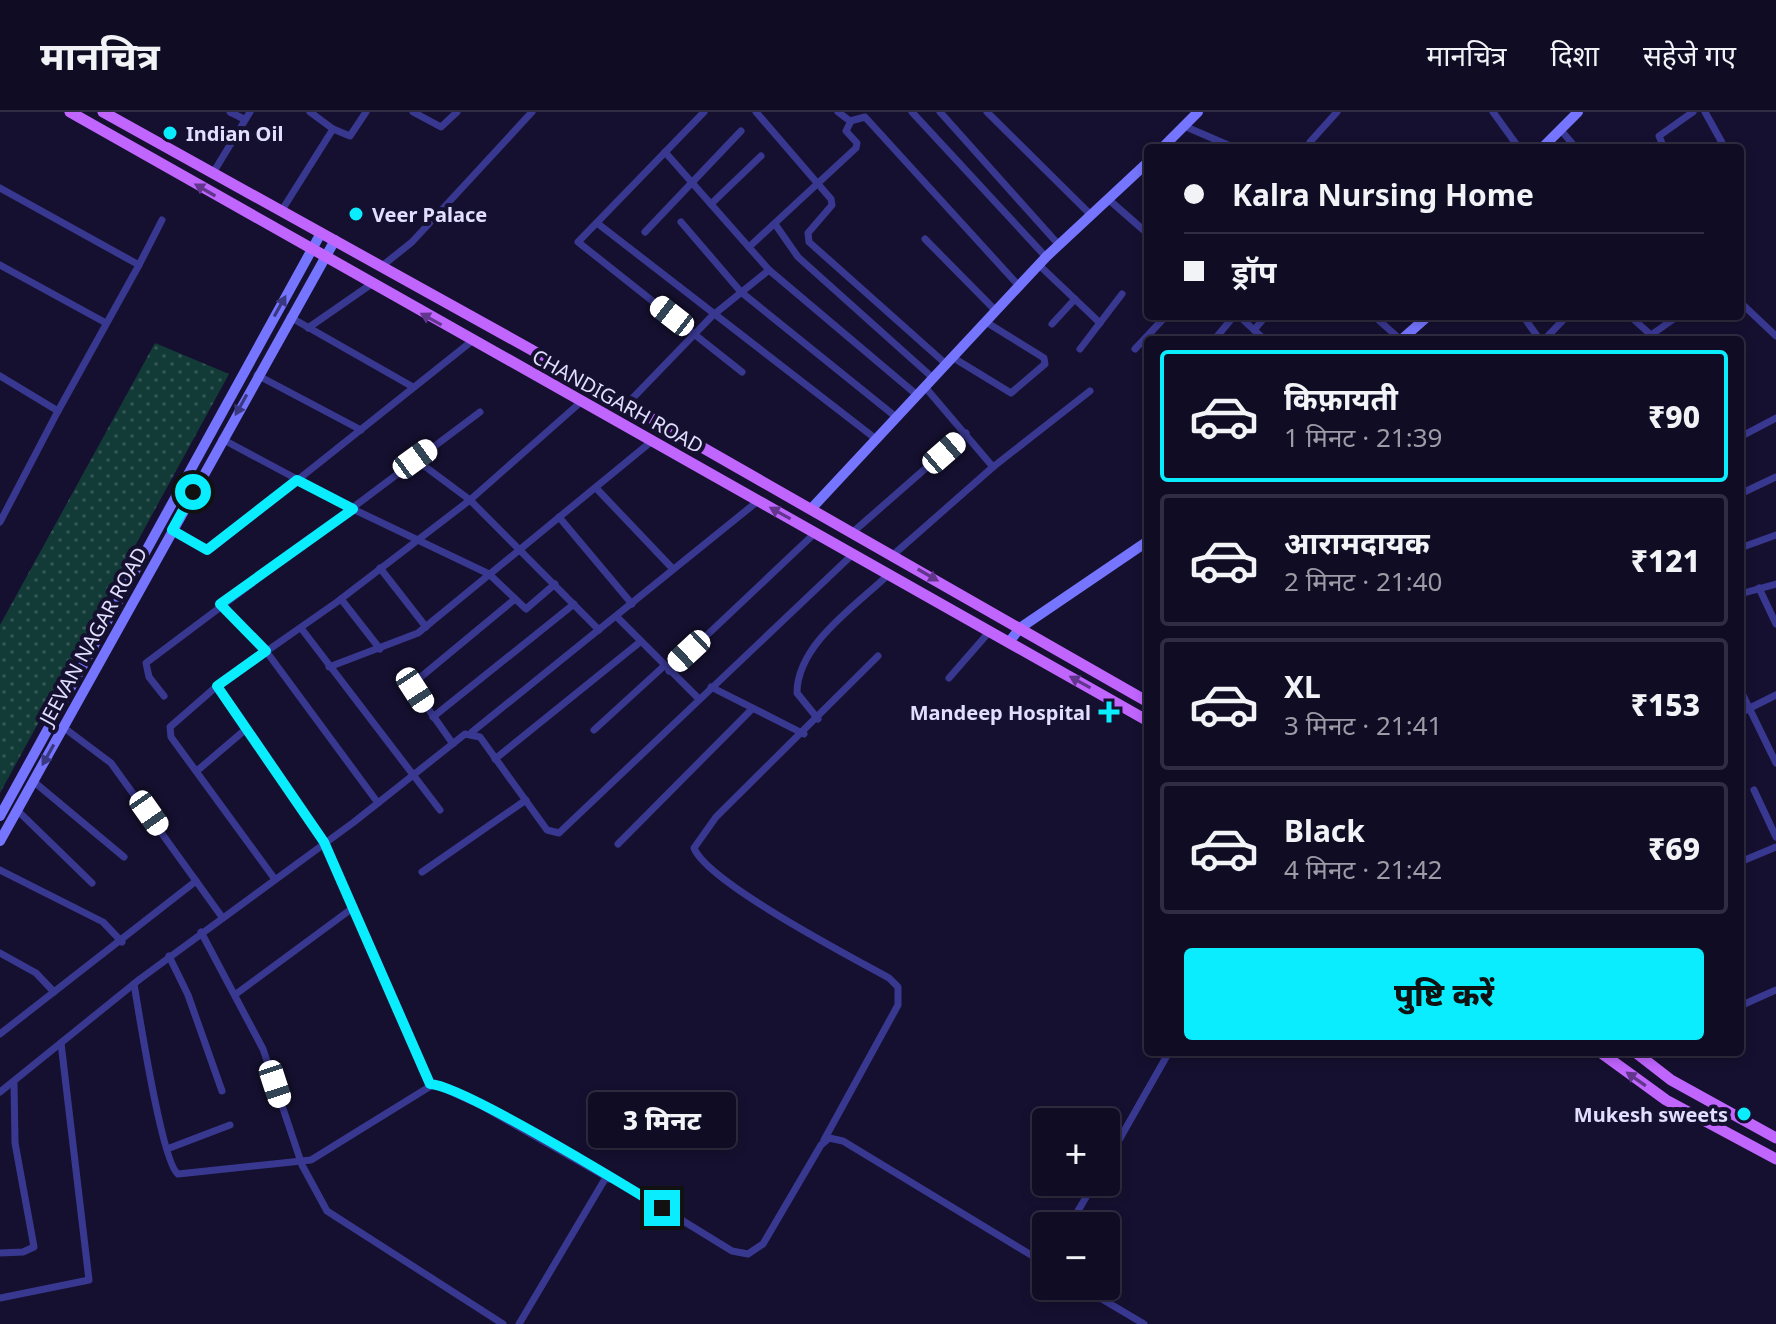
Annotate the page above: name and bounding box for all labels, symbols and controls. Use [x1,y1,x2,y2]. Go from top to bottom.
text: मानचित्र [40,29,160,81]
text: मानचित्र [1426,36,1506,74]
text: दिशा [1550,36,1599,74]
text: सहेजे गए [1643,36,1736,74]
place label: Indian Oil [186,120,283,147]
marker: Indian Oil [161,124,179,142]
text: Kalra Nursing Home [1232,174,1534,215]
one-way arrow [194,183,216,197]
place label: Veer Palace [372,201,487,228]
marker: Veer Palace [347,205,365,223]
text: ड्रॉप [1232,251,1276,292]
car [646,292,698,340]
one-way arrow [273,295,287,318]
one-way arrow [420,312,442,326]
street label: CHANDIGARH ROAD [528,343,708,459]
text: किफ़ायती [1284,378,1398,419]
icon: car [1188,380,1260,452]
one-way arrow [235,393,248,416]
text: ₹90 [1648,396,1700,437]
text: 1 मिनट · 21:39 [1284,419,1442,455]
car [918,428,970,478]
car [389,435,441,483]
route start [175,474,211,510]
one-way arrow [769,507,792,520]
text: आरामदायक [1284,522,1430,563]
icon: car [1188,524,1260,596]
text: ₹121 [1631,540,1700,581]
street label: JEEVAN NAGAR ROAD [32,542,153,732]
text: 2 मिनट · 21:40 [1284,563,1442,599]
one-way arrow [917,568,939,582]
car [663,626,715,676]
car [392,663,438,717]
text: XL [1284,666,1321,707]
icon: car [1188,668,1260,740]
one-way arrow [1069,675,1091,689]
text: ₹153 [1631,684,1700,725]
place label: Mandeep Hospital [910,699,1091,726]
marker: Mandeep Hospital [1098,701,1120,723]
text: 3 मिनट · 21:41 [1284,707,1442,743]
one-way arrow [41,744,55,766]
car [125,786,173,840]
text: Black [1284,810,1365,851]
icon: car [1188,812,1260,884]
text: ₹69 [1648,828,1700,869]
text: 4 मिनट · 21:42 [1284,851,1442,887]
button: पुष्टि करें [1184,948,1704,1040]
car [256,1057,294,1111]
one-way arrow [1625,1072,1646,1087]
callout: 3 मिनट [588,1092,736,1148]
place label: Mukesh sweets [1574,1101,1728,1128]
text: 3 मिनट [623,1102,701,1138]
marker: Mukesh sweets [1735,1105,1753,1123]
map controls [1032,1108,1120,1300]
button: + [1032,1108,1120,1196]
route end [644,1190,680,1226]
button: − [1032,1212,1120,1300]

